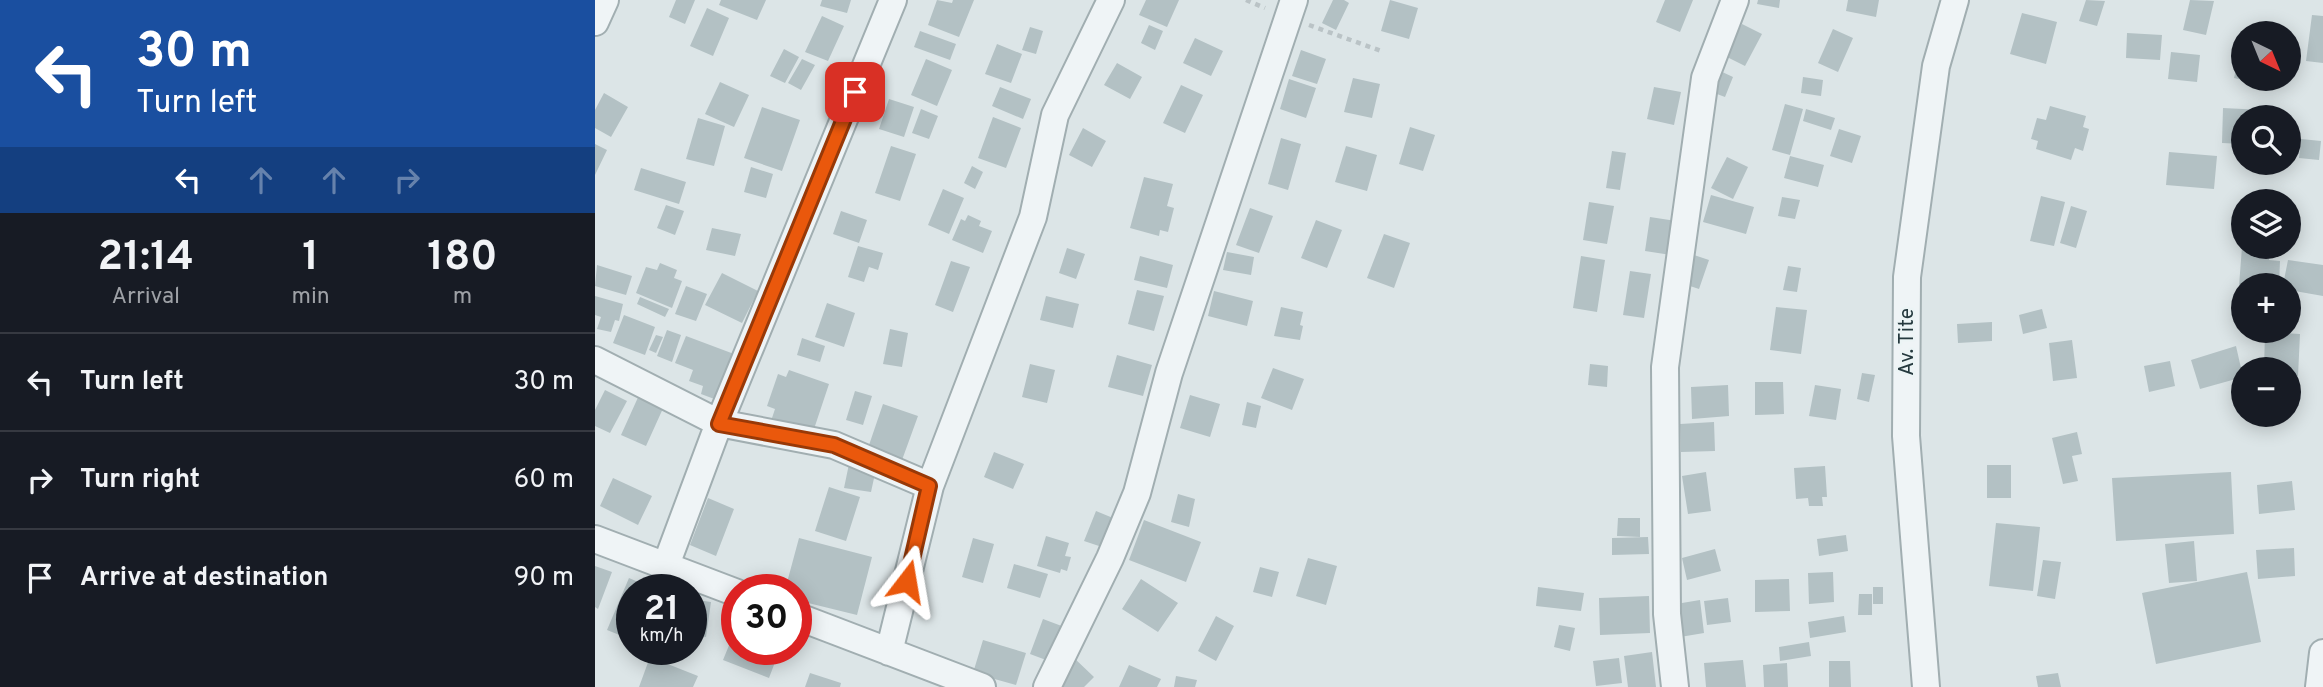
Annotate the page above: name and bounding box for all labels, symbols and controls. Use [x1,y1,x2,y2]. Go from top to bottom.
north arrow [2231,21,2301,91]
map controls [2231,21,2301,427]
text: 30 m [136,23,252,85]
icon: left [21,28,112,119]
pin [825,62,885,122]
icon: arrive [836,73,874,111]
text: Turn left [136,84,257,124]
button: search [2231,105,2301,175]
icon: left [169,161,207,199]
icon: ahead [242,161,280,199]
icon: ahead [315,161,353,199]
icon: right [388,161,426,199]
button: layers [2231,189,2301,259]
text: 21:14 [98,232,194,285]
text: 1 [302,232,319,285]
text: 180 [427,232,498,285]
button: + [2231,273,2301,343]
text: Arrival [111,283,180,312]
text: min [292,283,330,312]
text: m [453,283,472,312]
street label: Av. Tite [1894,308,1921,376]
button: − [2231,357,2301,427]
icon: left [21,363,59,401]
text: Turn left [80,366,184,399]
text: 30 m [514,366,574,399]
icon: right [21,461,59,499]
text: Turn right [80,464,200,497]
text: 60 m [514,464,574,497]
position arrow [870,544,944,618]
icon: arrive [21,559,59,597]
text: Arrive at destination [80,562,328,595]
text: 90 m [514,562,574,595]
speed limit sign: 30 [721,574,812,665]
text: 21 [644,588,679,632]
text: km/h [640,625,683,648]

